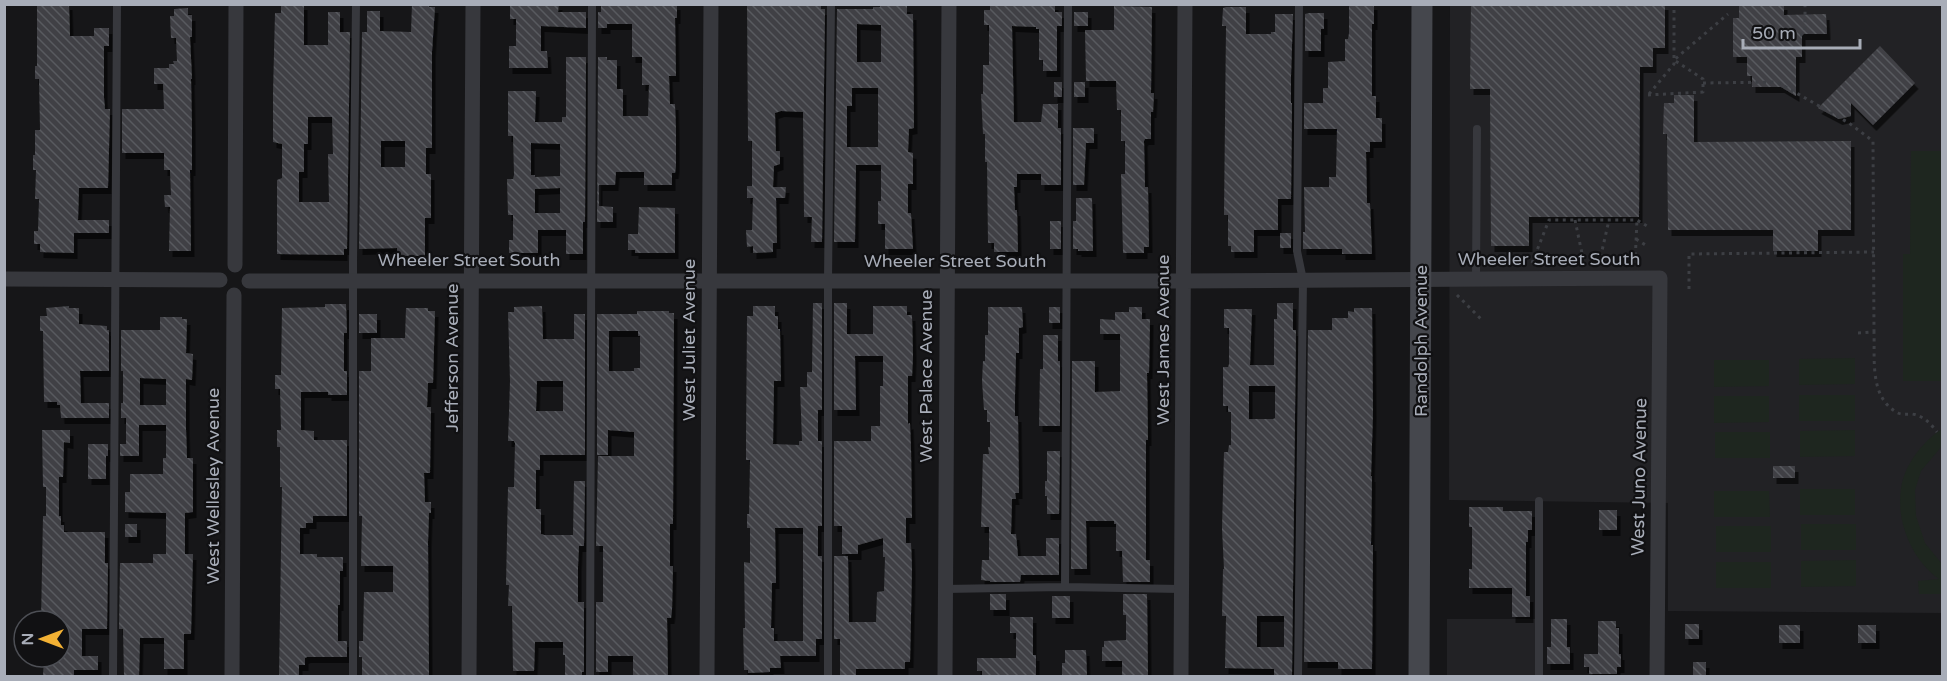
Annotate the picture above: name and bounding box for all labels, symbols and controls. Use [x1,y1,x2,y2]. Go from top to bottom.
scale bar [1743,12,1860,50]
text: 50 m [1752,22,1796,44]
street label: Wheeler Street South [1458,248,1640,270]
street label: Wheeler Street South [378,249,560,271]
street label: Wheeler Street South [864,250,1046,272]
street label: West James Avenue [1152,255,1174,425]
street label: West Juliet Avenue [678,259,700,421]
street label: Randolph Avenue [1410,265,1432,417]
street label: Jefferson Avenue [441,284,463,432]
street label: West Palace Avenue [915,290,937,462]
street label: West Wellesley Avenue [202,388,224,584]
street label: West Juno Avenue [1627,398,1651,556]
north arrow [12,609,72,669]
text: N [18,633,38,645]

